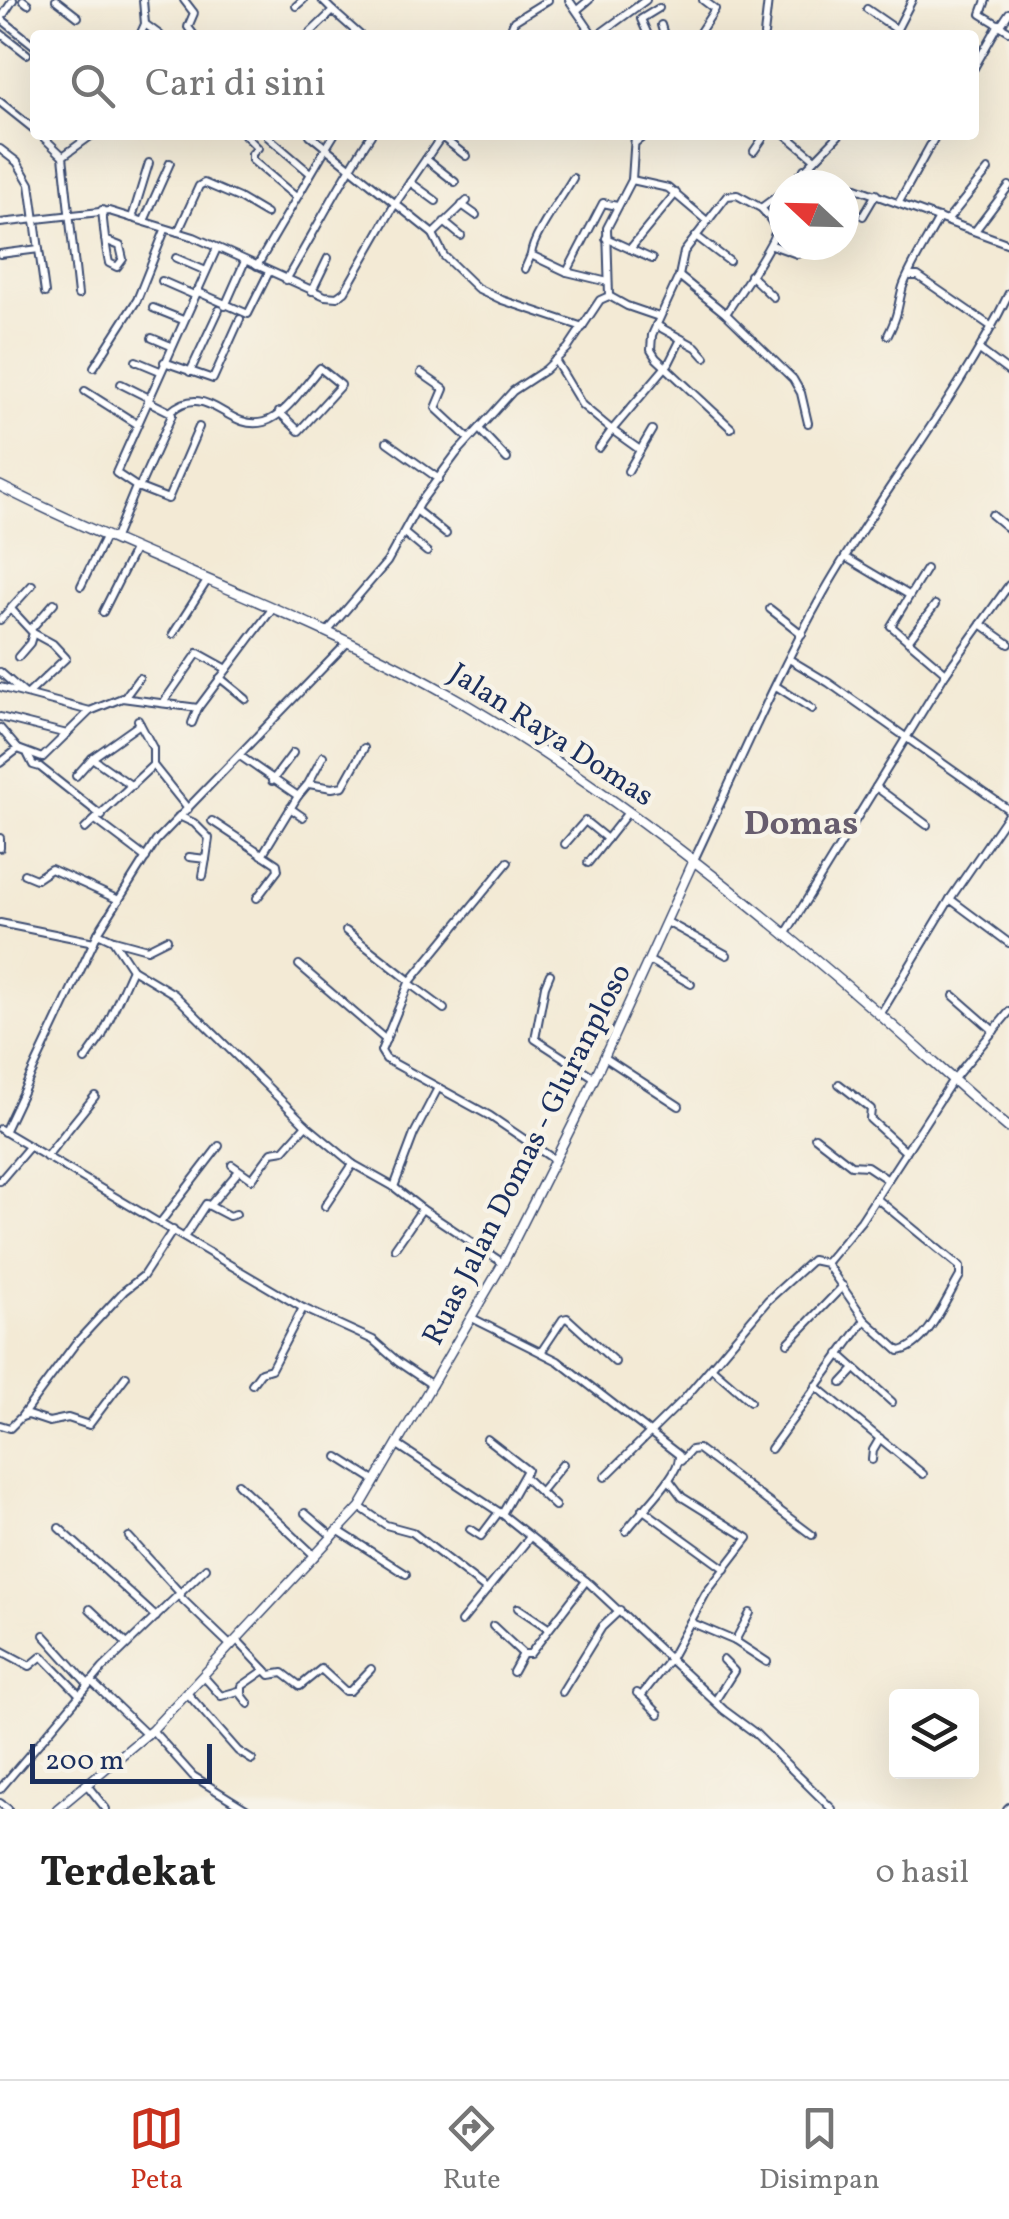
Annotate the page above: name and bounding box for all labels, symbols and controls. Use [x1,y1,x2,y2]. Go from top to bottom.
search box [30,30,979,140]
icon: search [65,58,120,113]
text: Cari di sini [145,59,326,112]
north arrow [769,170,859,260]
street label: Jalan Raya Domas [440,654,662,818]
district label: Domas [744,801,858,849]
street label: Ruas Jalan Domas - Gluranploso [413,957,643,1353]
map controls [889,1689,979,1779]
button: layers [889,1689,979,1779]
scale bar [30,1739,212,1784]
text: 200 m [45,1742,124,1781]
text: Terdekat [40,1845,216,1904]
text: 0 hasil [875,1852,969,1896]
tab: Peta [129,2101,184,2200]
tab: Rute [443,2101,500,2200]
tab: Disimpan [759,2101,880,2200]

